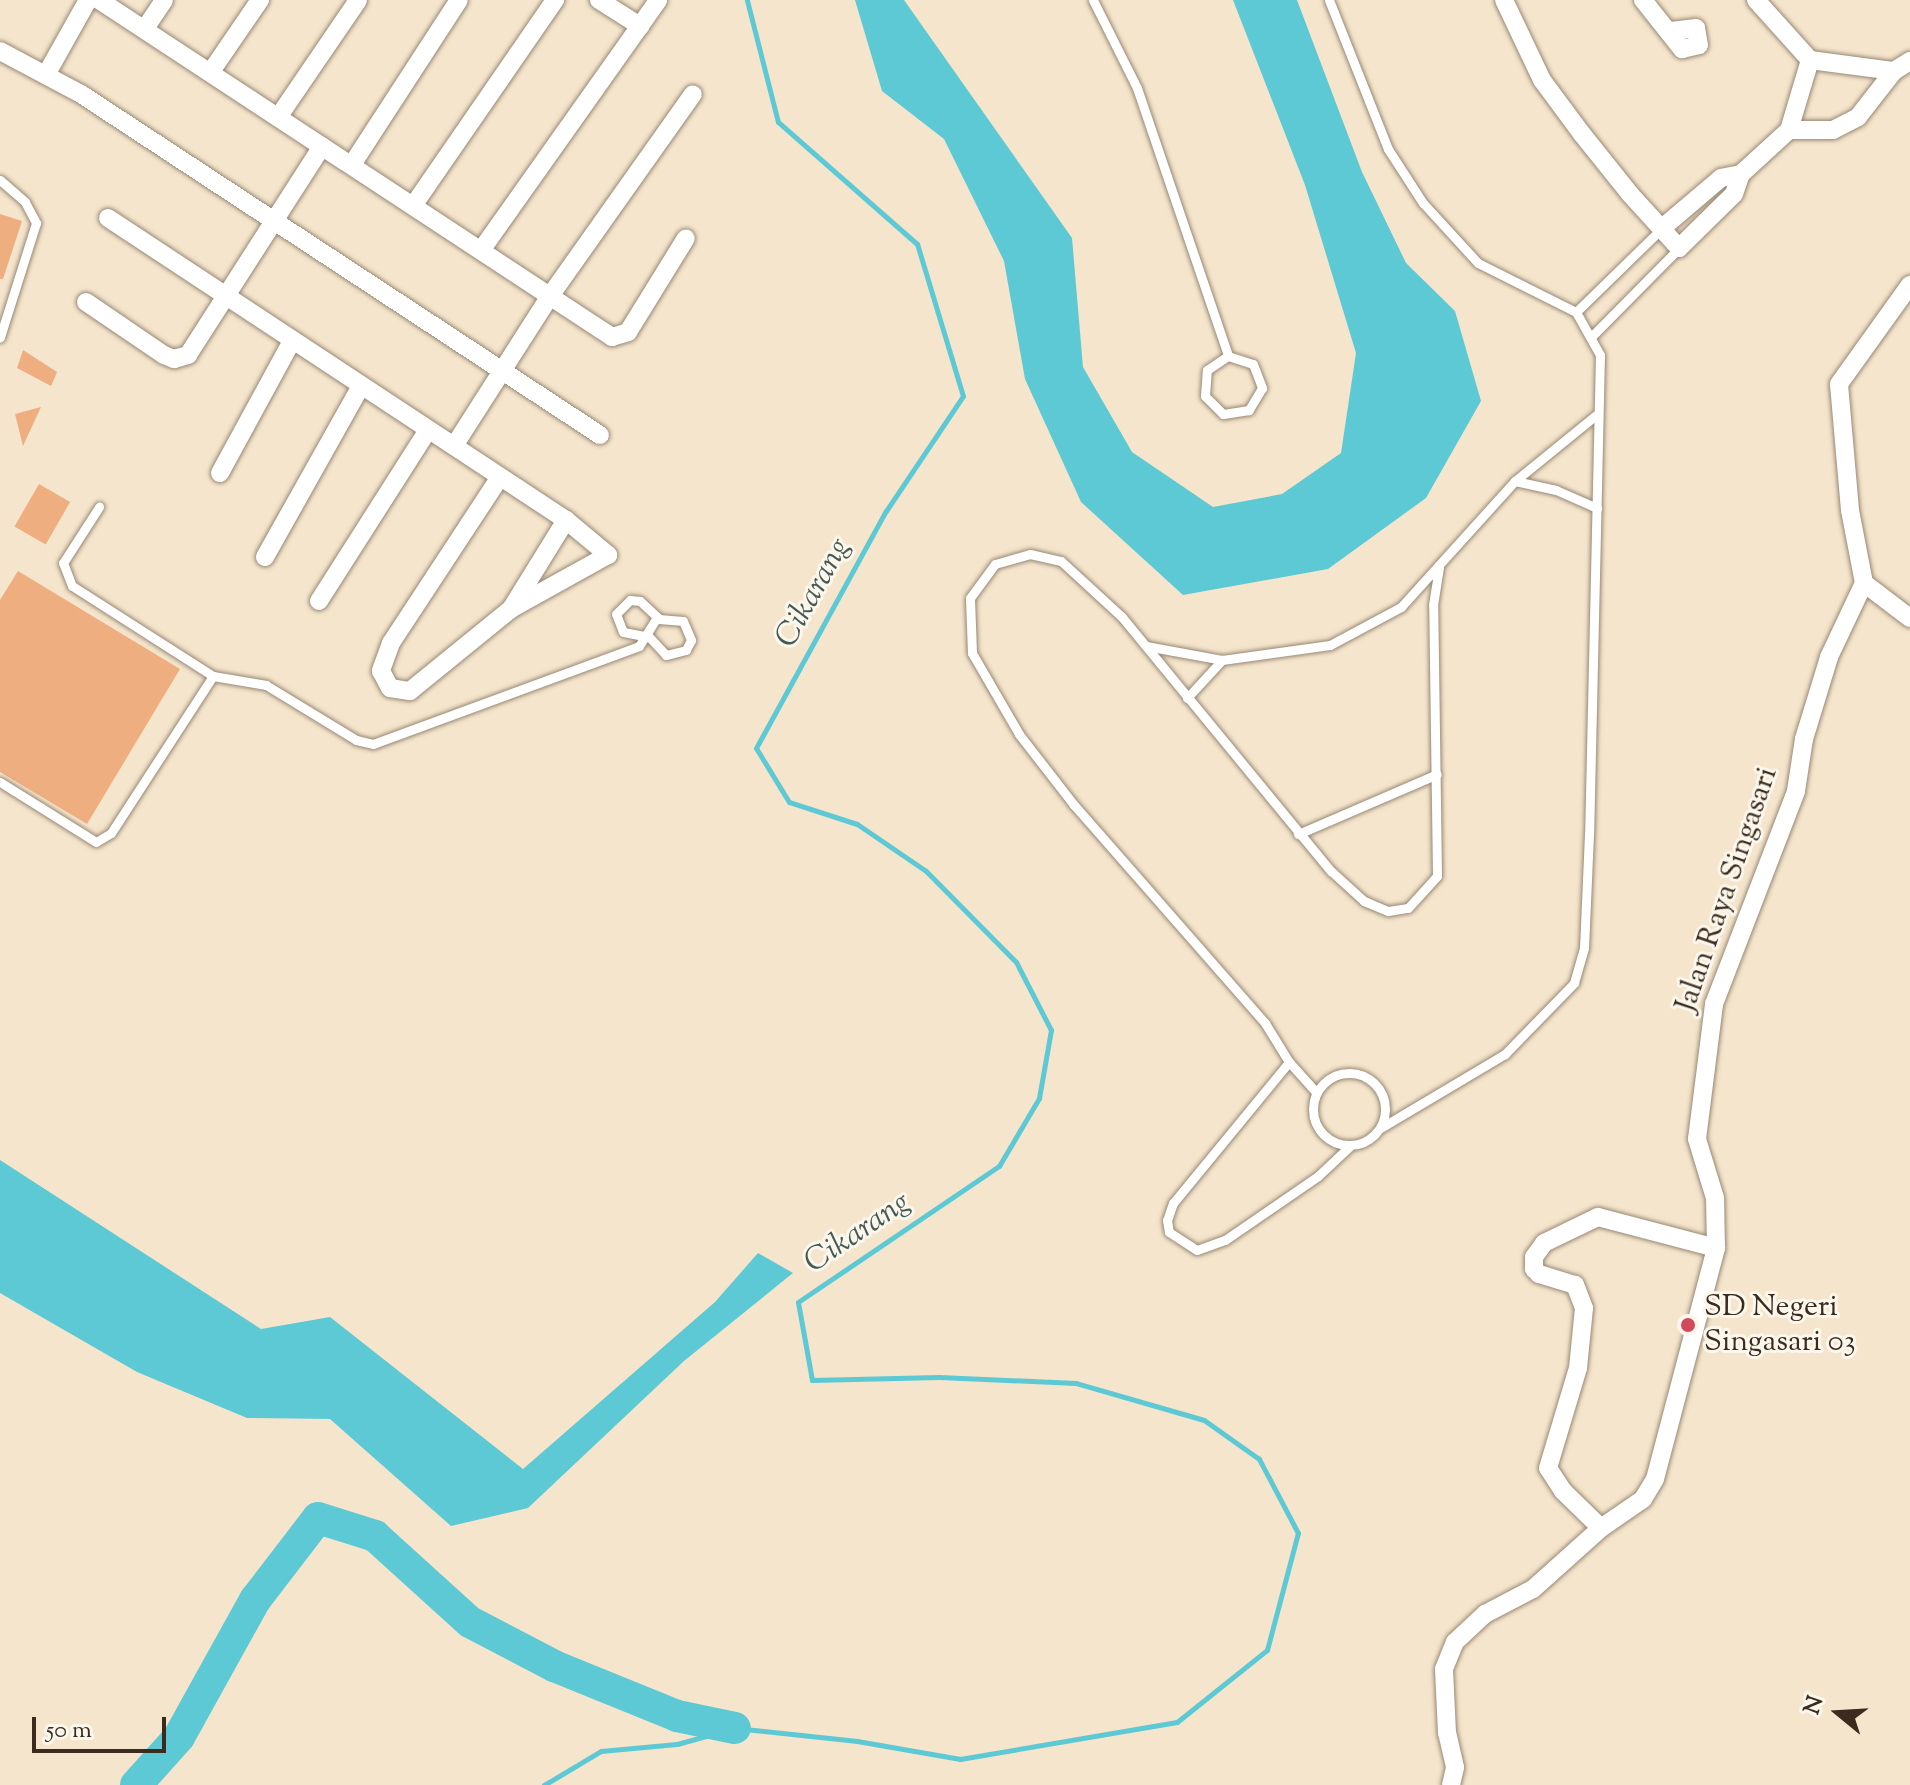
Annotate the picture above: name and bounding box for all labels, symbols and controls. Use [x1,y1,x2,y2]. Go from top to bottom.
water label: Cikarang [768,531,860,655]
street label: Jalan Raya Singasari [1669,763,1787,1017]
water label: Cikarang [798,1184,918,1282]
place label: SD Negeri Singasari 03 [1704,1290,1856,1360]
marker: SD Negeri Singasari 03 [1679,1316,1697,1334]
north arrow [1798,1673,1878,1753]
text: N [1797,1692,1833,1719]
scale bar [36,1701,170,1751]
text: 50 m [46,1714,92,1748]

